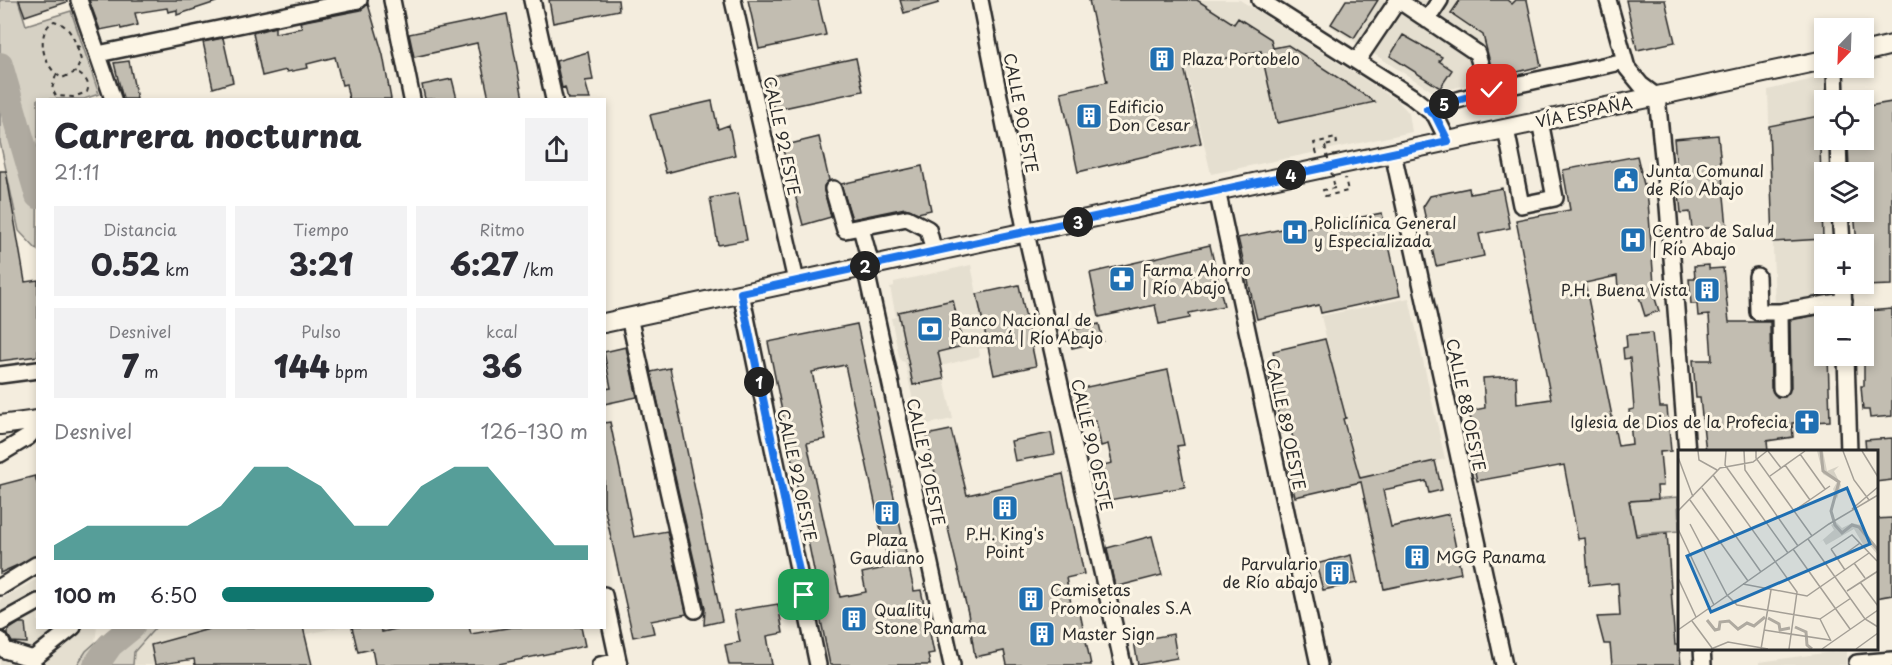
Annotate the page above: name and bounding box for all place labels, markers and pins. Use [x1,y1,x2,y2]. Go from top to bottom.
building icon: Plaza Portobelo [1147,44,1177,74]
place label: Plaza Portobelo [1182,46,1300,70]
pin [1466,64,1517,115]
pin: 5 [1429,89,1459,119]
place label: Edificio Don Cesar [1108,94,1191,136]
building icon: Edificio Don Cesar [1074,101,1104,131]
place label: Junta Comunal de Río Abajo [1646,158,1764,200]
pin: 4 [1276,160,1306,190]
public building icon: Junta Comunal de Río Abajo [1611,165,1641,195]
pin: 3 [1063,207,1093,237]
place label: Policlínica General y Especializada [1314,210,1456,252]
hospital icon: Policlínica General y Especializada [1280,217,1310,247]
place label: Centro de Salud | Río Abajo [1652,218,1774,260]
hospital icon: Centro de Salud | Río Abajo [1618,225,1648,255]
pin: 2 [850,251,880,281]
place label: Farma Ahorro | Río Abajo [1142,257,1251,299]
pharmacy icon: Farma Ahorro | Río Abajo [1107,264,1137,294]
building icon: P.H. Buena Vista [1692,275,1722,305]
place label: P.H. Buena Vista [1561,277,1688,301]
place label: Banco Nacional de Panamá | Río Abajo [950,307,1103,349]
bank icon: Banco Nacional de Panamá | Río Abajo [915,314,945,344]
pin: 1 [744,367,774,397]
church icon: Iglesia de Dios de la Profecia [1792,407,1822,437]
place label: Iglesia de Dios de la Profecia [1570,409,1788,433]
building icon: P.H. King's Point [990,493,1020,523]
building icon: Plaza Gaudiano [872,498,902,528]
place label: P.H. King's Point [966,521,1044,563]
place label: Plaza Gaudiano [850,527,925,569]
building icon: MGG Panama [1402,542,1432,572]
place label: MGG Panama [1436,544,1546,568]
place label: Parvulario de Río abajo [1223,551,1318,593]
building icon: Parvulario de Río abajo [1322,558,1352,588]
pin [778,569,829,620]
place label: Camisetas Promocionales S.A [1050,577,1192,619]
building icon: Camisetas Promocionales S.A [1016,584,1046,614]
place label: Quality Stone Panama [874,597,987,639]
building icon: Quality Stone Panama [839,604,869,634]
building icon: Master Sign [1027,619,1057,649]
place label: Master Sign [1062,621,1155,645]

